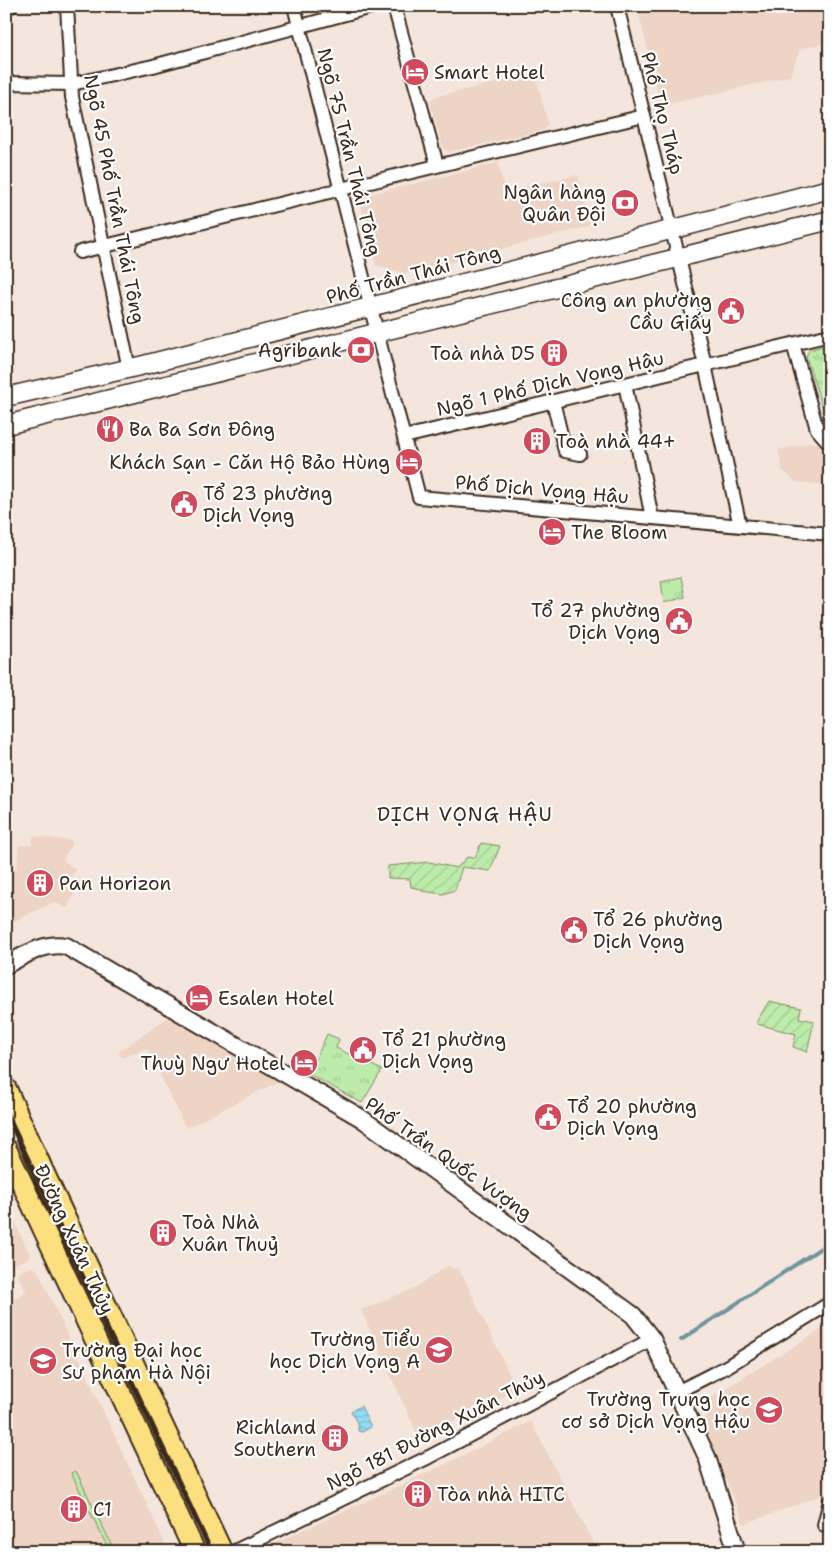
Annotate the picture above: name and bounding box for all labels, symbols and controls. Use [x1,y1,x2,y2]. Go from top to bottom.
street label: Ngõ 75 Trần Thái Tông [312,45,387,259]
street label: Phố Thọ Tháp [635,49,690,177]
hotel icon: Smart Hotel [400,57,430,87]
place label: Smart Hotel [434,60,545,85]
street label: Ngõ 45 Phố Trần Thái Tông [78,72,151,326]
place label: Ngân hàng Quân Đội [504,180,606,227]
bank icon: Ngân hàng Quân Đội [610,188,640,218]
street label: Phố Trần Thái Tông [323,239,503,310]
place label: Công an phường Cầu Giấy [561,288,712,335]
public building icon: Công an phường Cầu Giấy [716,296,746,326]
bank icon: Agribank [346,335,376,365]
place label: Agribank [258,338,342,363]
building icon: Toà nhà D5 [539,338,569,368]
place label: Toà nhà D5 [430,341,535,366]
street label: Ngõ 1 Phố Dịch Vọng Hậu [434,345,666,422]
restaurant icon: Ba Ba Sơn Đông [95,414,125,444]
place label: Ba Ba Sơn Đông [129,417,275,442]
building icon: Toà nhà 44+ [522,426,552,456]
place label: Toà nhà 44+ [556,429,676,454]
hotel icon: Khách Sạn - Căn Hộ Bảo Hùng [394,447,424,477]
place label: Khách Sạn - Căn Hộ Bảo Hùng [109,450,390,475]
street label: Phố Dịch Vọng Hậu [454,469,630,510]
place label: Tổ 23 phường Dịch Vọng [203,481,332,528]
public building icon: Tổ 23 phường Dịch Vọng [169,489,199,519]
hotel icon: The Bloom [537,517,567,547]
place label: The Bloom [571,520,667,545]
place label: Tổ 27 phường Dịch Vọng [531,598,660,645]
public building icon: Tổ 27 phường Dịch Vọng [664,606,694,636]
district label: DỊCH VỌNG HẬU [377,801,553,827]
building icon: Pan Horizon [25,868,55,898]
place label: Pan Horizon [59,871,171,896]
place label: Tổ 26 phường Dịch Vọng [593,907,723,954]
public building icon: Tổ 26 phường Dịch Vọng [559,915,589,945]
hotel icon: Esalen Hotel [184,983,214,1013]
place label: Esalen Hotel [218,986,334,1011]
place label: Tổ 21 phường Dịch Vọng [382,1027,506,1074]
public building icon: Tổ 21 phường Dịch Vọng [348,1035,378,1065]
hotel icon: Thuỳ Ngư Hotel [289,1048,319,1078]
place label: Thuỳ Ngư Hotel [140,1051,285,1076]
street label: Phố Trần Quốc Vượng [360,1091,537,1226]
place label: Tổ 20 phường Dịch Vọng [567,1094,697,1141]
public building icon: Tổ 20 phường Dịch Vọng [533,1102,563,1132]
street label: Đường Xuân Thủy [29,1160,120,1318]
place label: Toà Nhà Xuân Thuỷ [182,1210,279,1257]
building icon: Toà Nhà Xuân Thuỷ [148,1218,178,1248]
place label: Trường Tiểu học Dịch Vọng A [269,1327,420,1374]
school or university icon: Trường Tiểu học Dịch Vọng A [424,1335,454,1365]
place label: Trường Đại học Sư phạm Hà Nội [62,1338,211,1385]
school or university icon: Trường Đại học Sư phạm Hà Nội [28,1346,58,1376]
street label: Ngõ 181 Đường Xuân Thủy [322,1365,548,1496]
place label: Trường Trung học cơ sở Dịch Vọng Hậu [561,1387,750,1434]
school or university icon: Trường Trung học cơ sở Dịch Vọng Hậu [754,1395,784,1425]
place label: Richland Southern [233,1415,316,1462]
building icon: Richland Southern [320,1423,350,1453]
building icon: Tòa nhà HITC [403,1479,433,1509]
place label: Tòa nhà HITC [437,1482,565,1507]
building icon: C1 [59,1494,89,1524]
place label: C1 [93,1497,112,1522]

